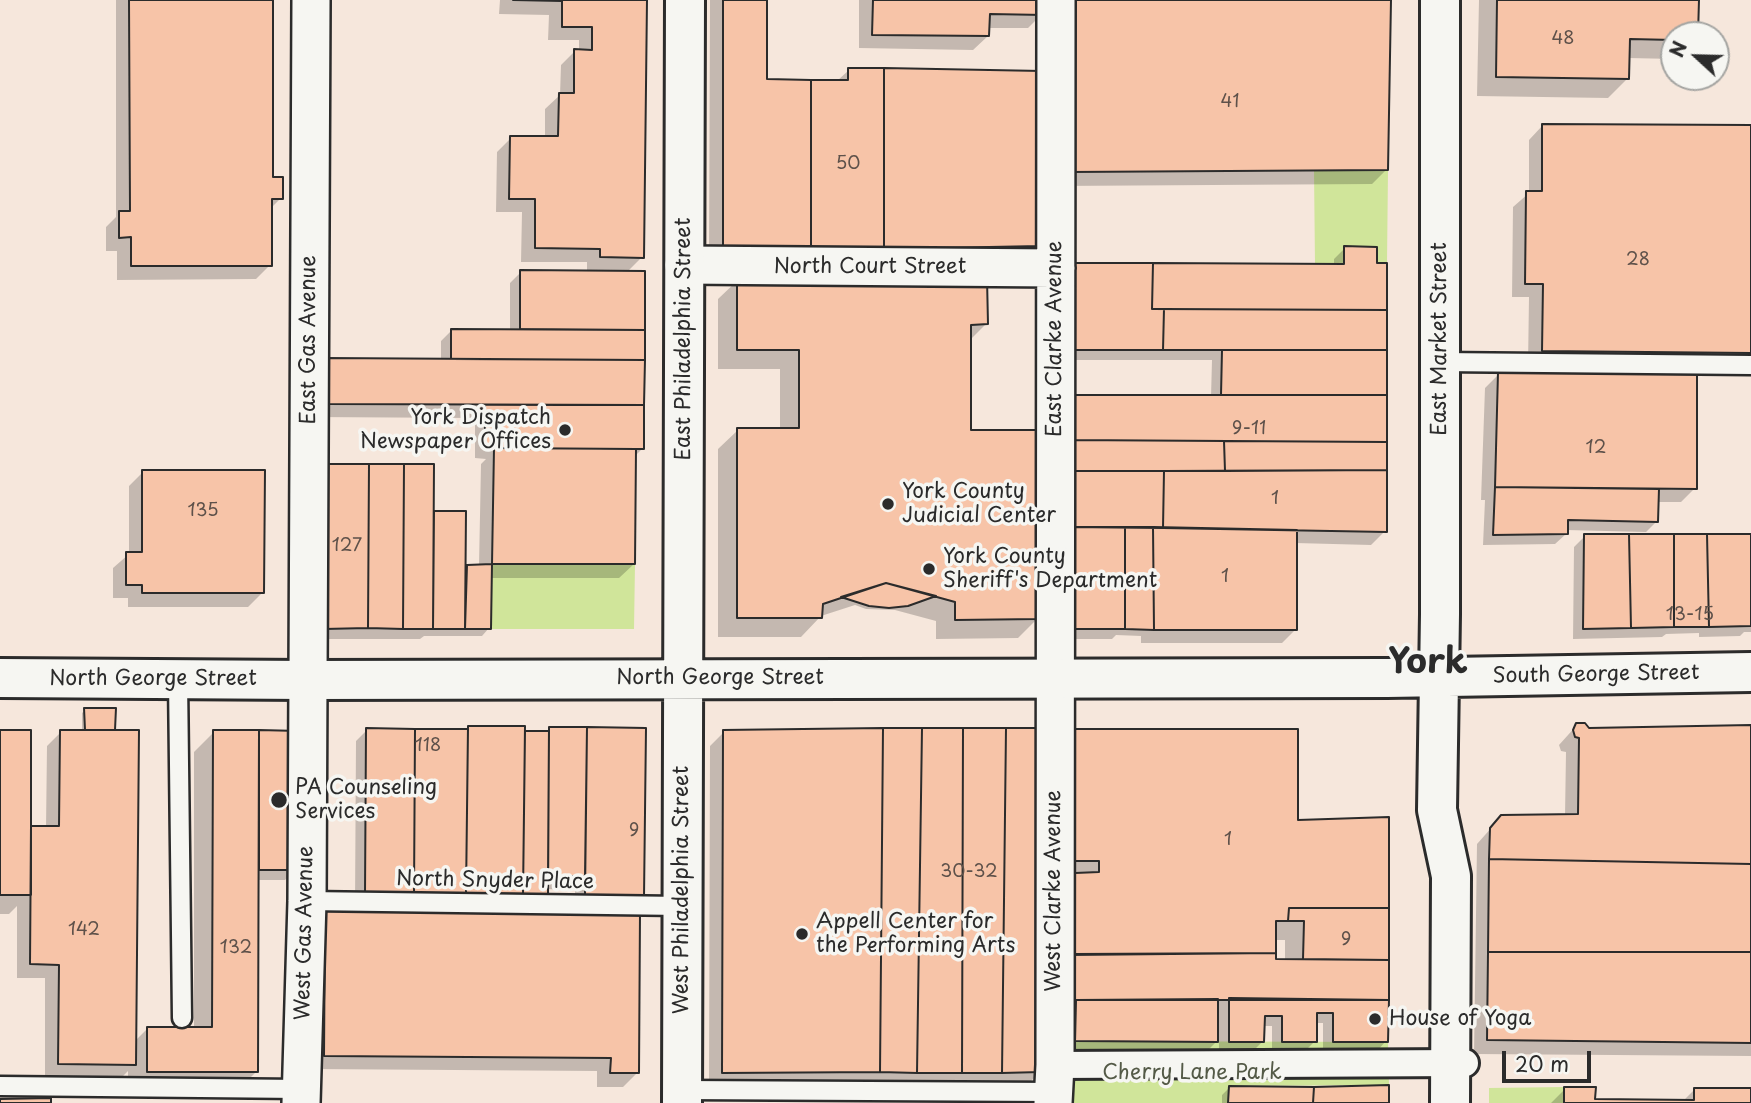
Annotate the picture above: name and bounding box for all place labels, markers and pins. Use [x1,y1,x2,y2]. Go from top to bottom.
place label: York Dispatch Newspaper Offices [360,405,551,455]
marker: York Dispatch Newspaper Offices [557,422,573,438]
place label: York County Judicial Center [902,479,1056,529]
marker: York County Judicial Center [880,496,896,512]
place label: York County Sheriff's Department [943,544,1157,594]
marker: York County Sheriff's Department [921,561,937,577]
place label: PA Counseling Services [295,775,437,825]
marker: PA Counseling Services [269,790,289,810]
place label: Appell Center for the Performing Arts [816,909,1015,959]
marker: Appell Center for the Performing Arts [794,926,810,942]
place label: House of Yoga [1389,1006,1531,1032]
marker: House of Yoga [1367,1011,1383,1027]

